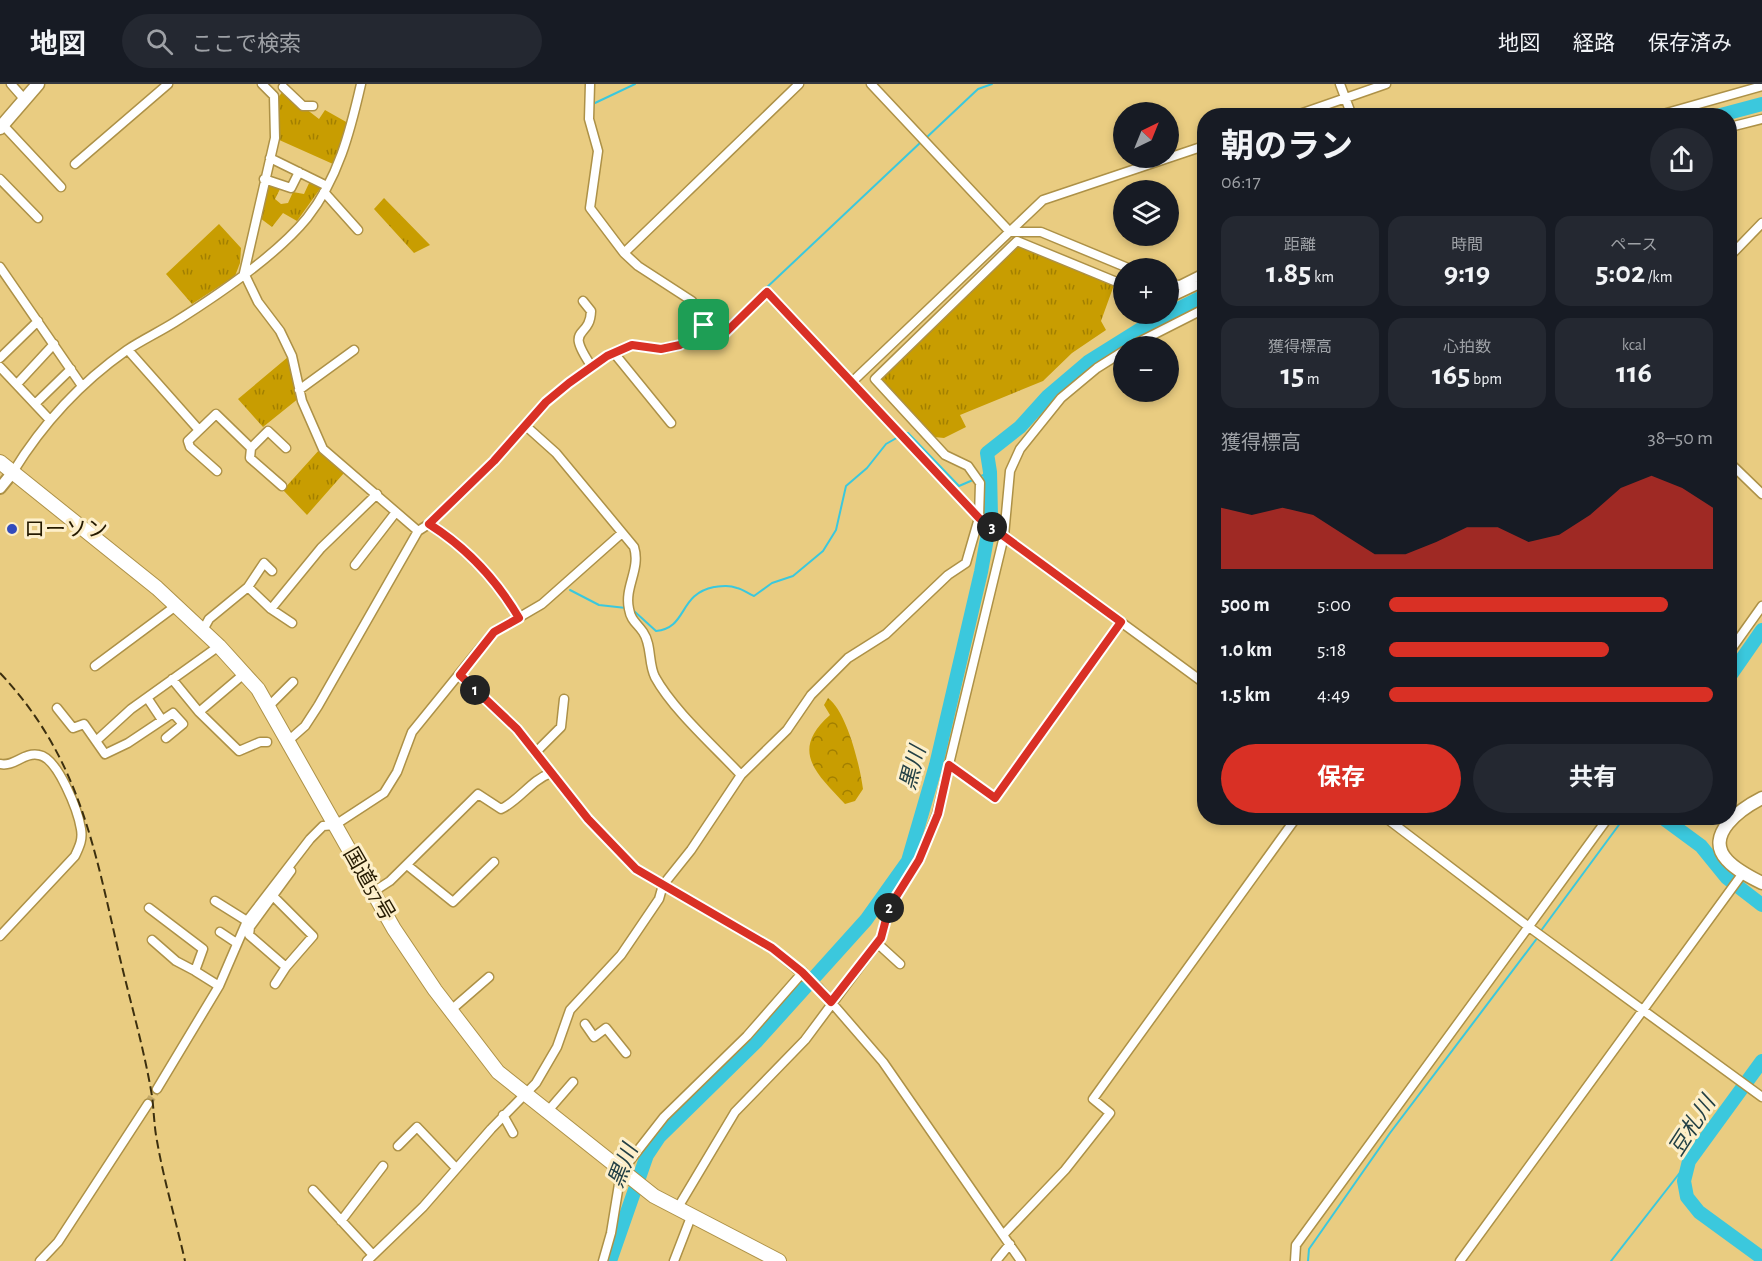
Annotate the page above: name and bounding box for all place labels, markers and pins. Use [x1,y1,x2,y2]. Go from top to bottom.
pin [678,299,729,350]
pin: 3 [977,512,1007,542]
place label: ローソン [24,519,108,540]
marker: ローソン [5,522,19,536]
pin: 1 [460,675,490,705]
pin: 2 [874,893,904,923]

